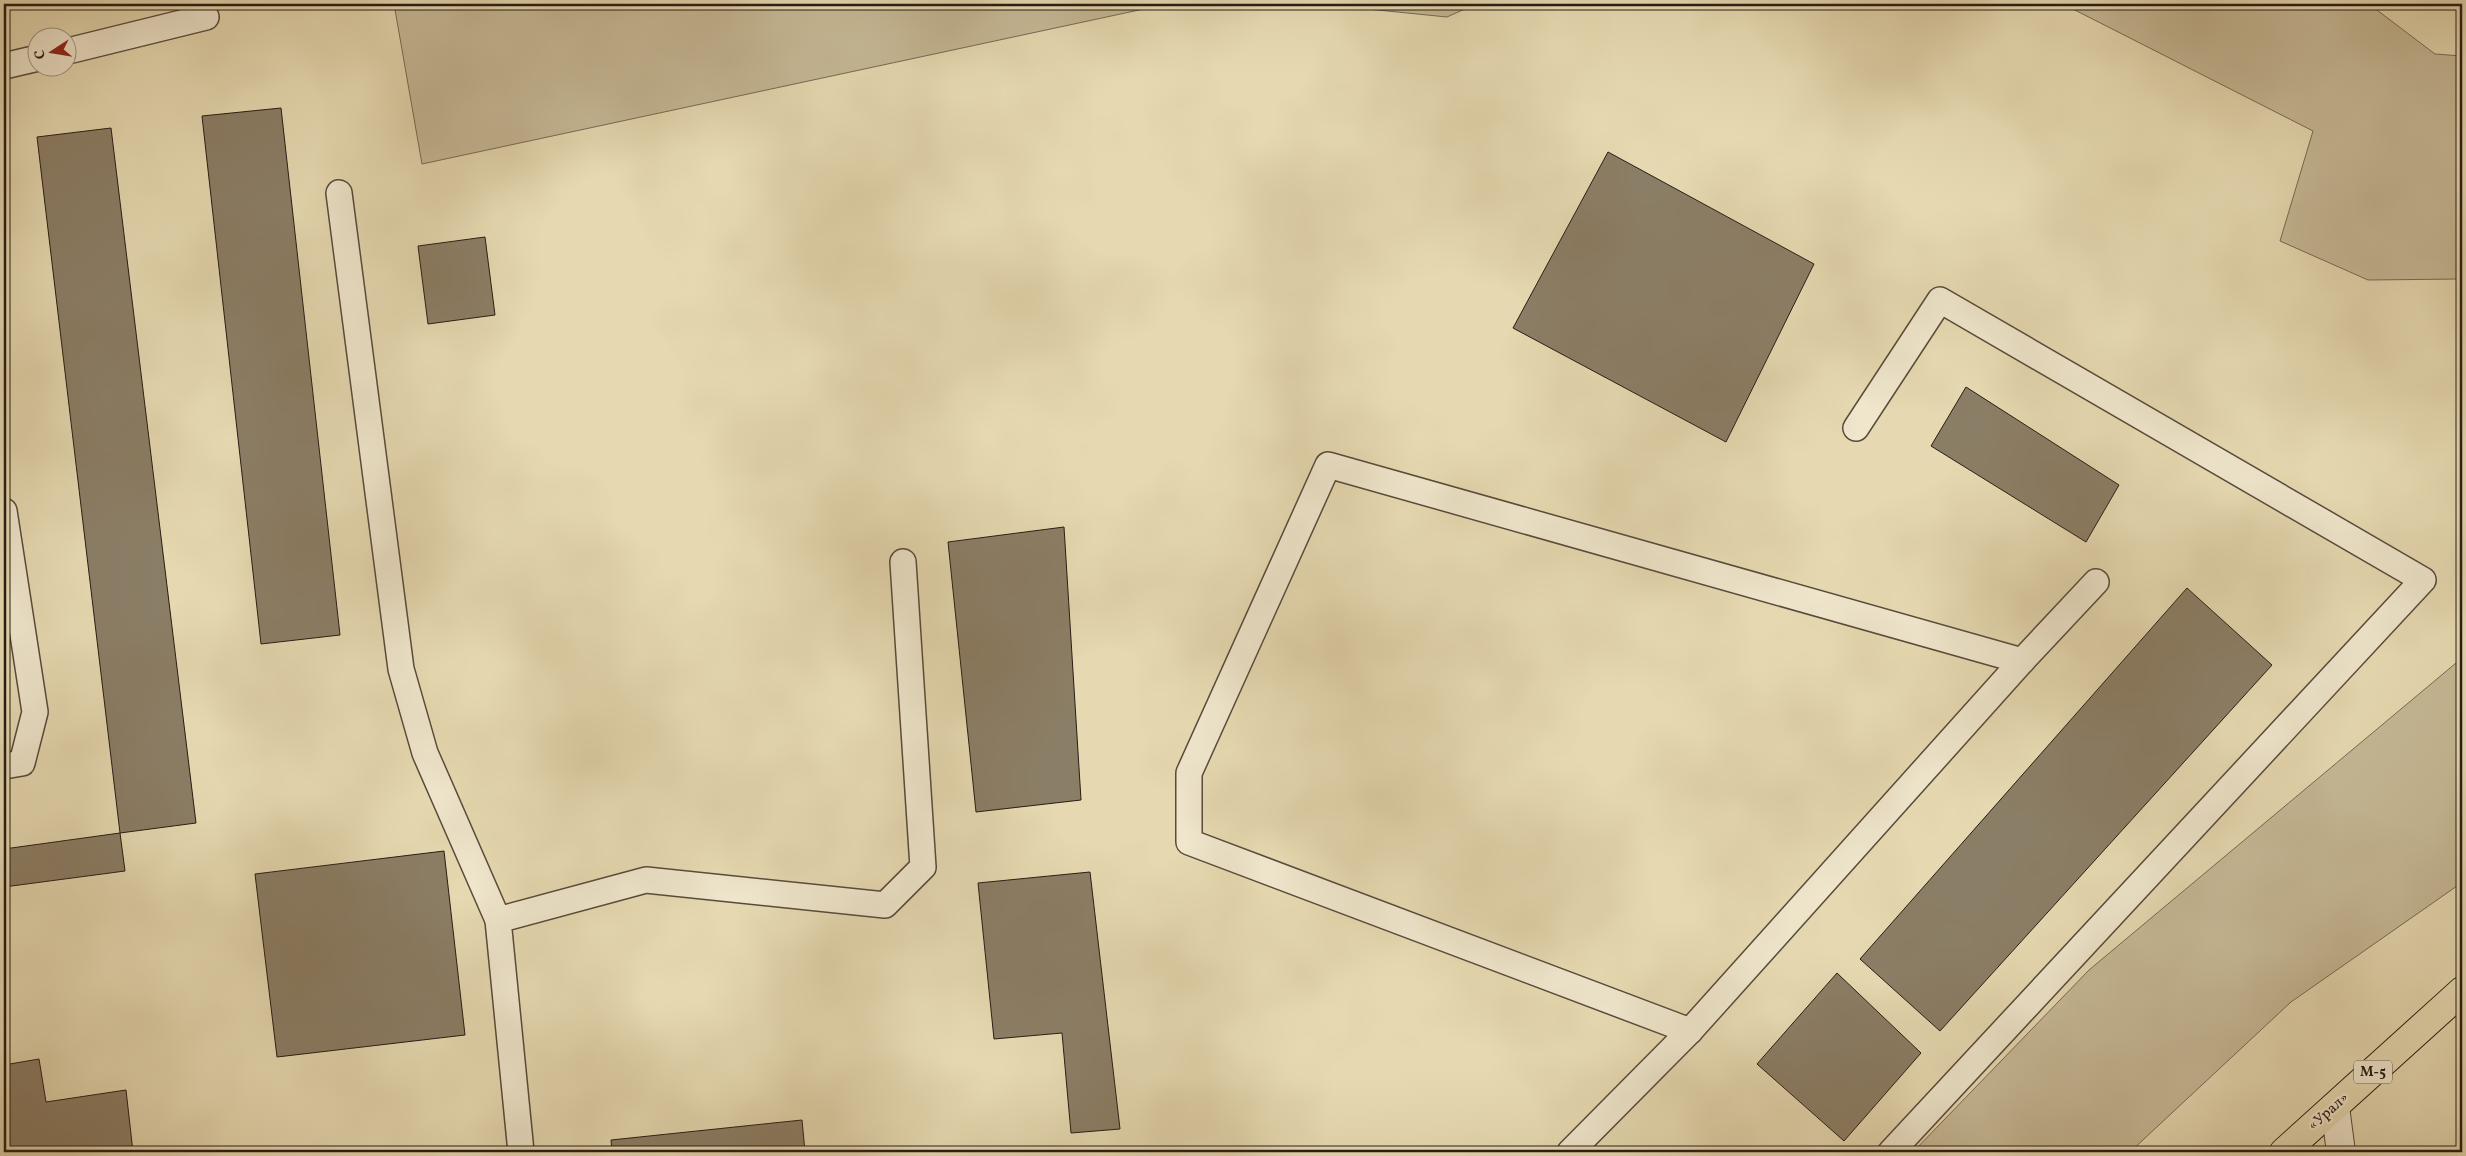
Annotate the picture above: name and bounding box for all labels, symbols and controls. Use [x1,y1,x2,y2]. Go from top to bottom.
north arrow [28,28,78,78]
text: С [31,48,51,61]
road number: М-5 [2354,1060,2392,1084]
street label: «Урал» [2304,1088,2354,1136]

